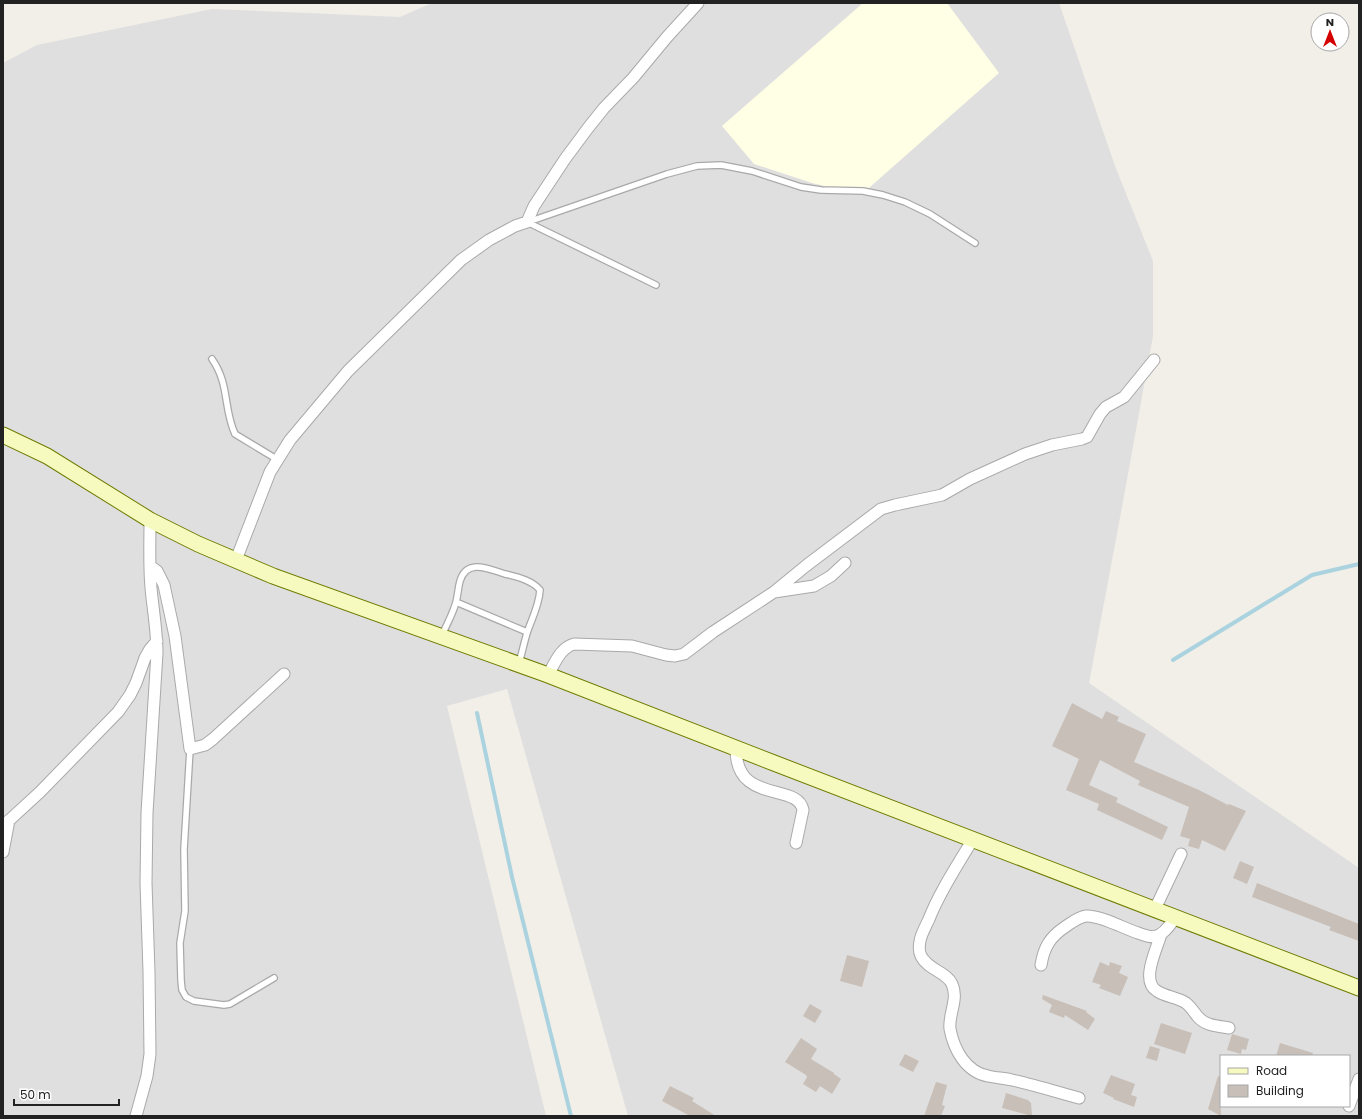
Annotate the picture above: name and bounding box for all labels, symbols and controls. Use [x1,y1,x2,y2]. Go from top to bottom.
north arrow [1310,12,1350,52]
text: N [1326,14,1334,30]
legend [1220,1055,1350,1107]
text: Road [1256,1062,1287,1079]
scale bar [14,1081,119,1107]
text: Building [1256,1082,1304,1099]
text: 50 m [20,1086,51,1103]

